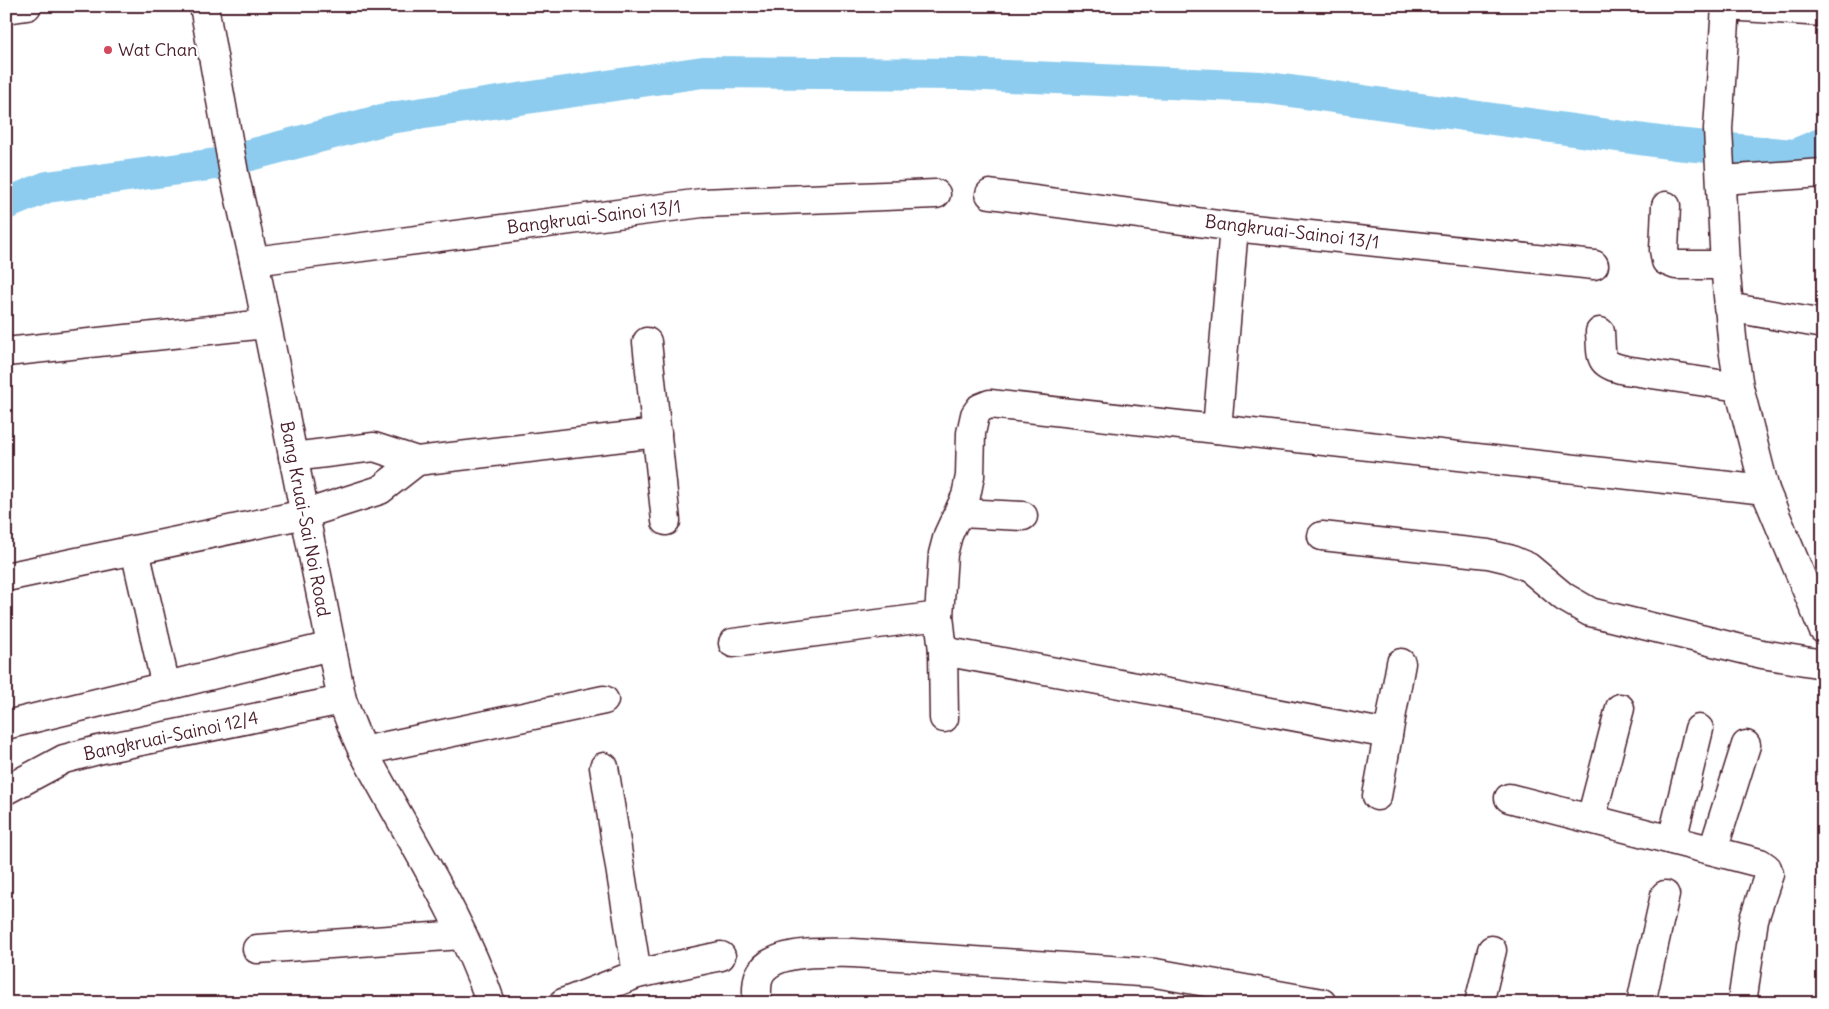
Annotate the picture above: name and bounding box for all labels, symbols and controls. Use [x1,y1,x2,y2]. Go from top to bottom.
place label: Wat Chan [118,38,197,61]
marker: Wat Chan [102,44,114,56]
street label: Bangkruai-Sainoi 13/1 [506,194,682,239]
street label: Bangkruai-Sainoi 13/1 [1204,209,1380,254]
street label: Bang Kruai-Sai Noi Road [275,419,336,619]
street label: Bangkruai-Sainoi 12/4 [81,706,260,765]

